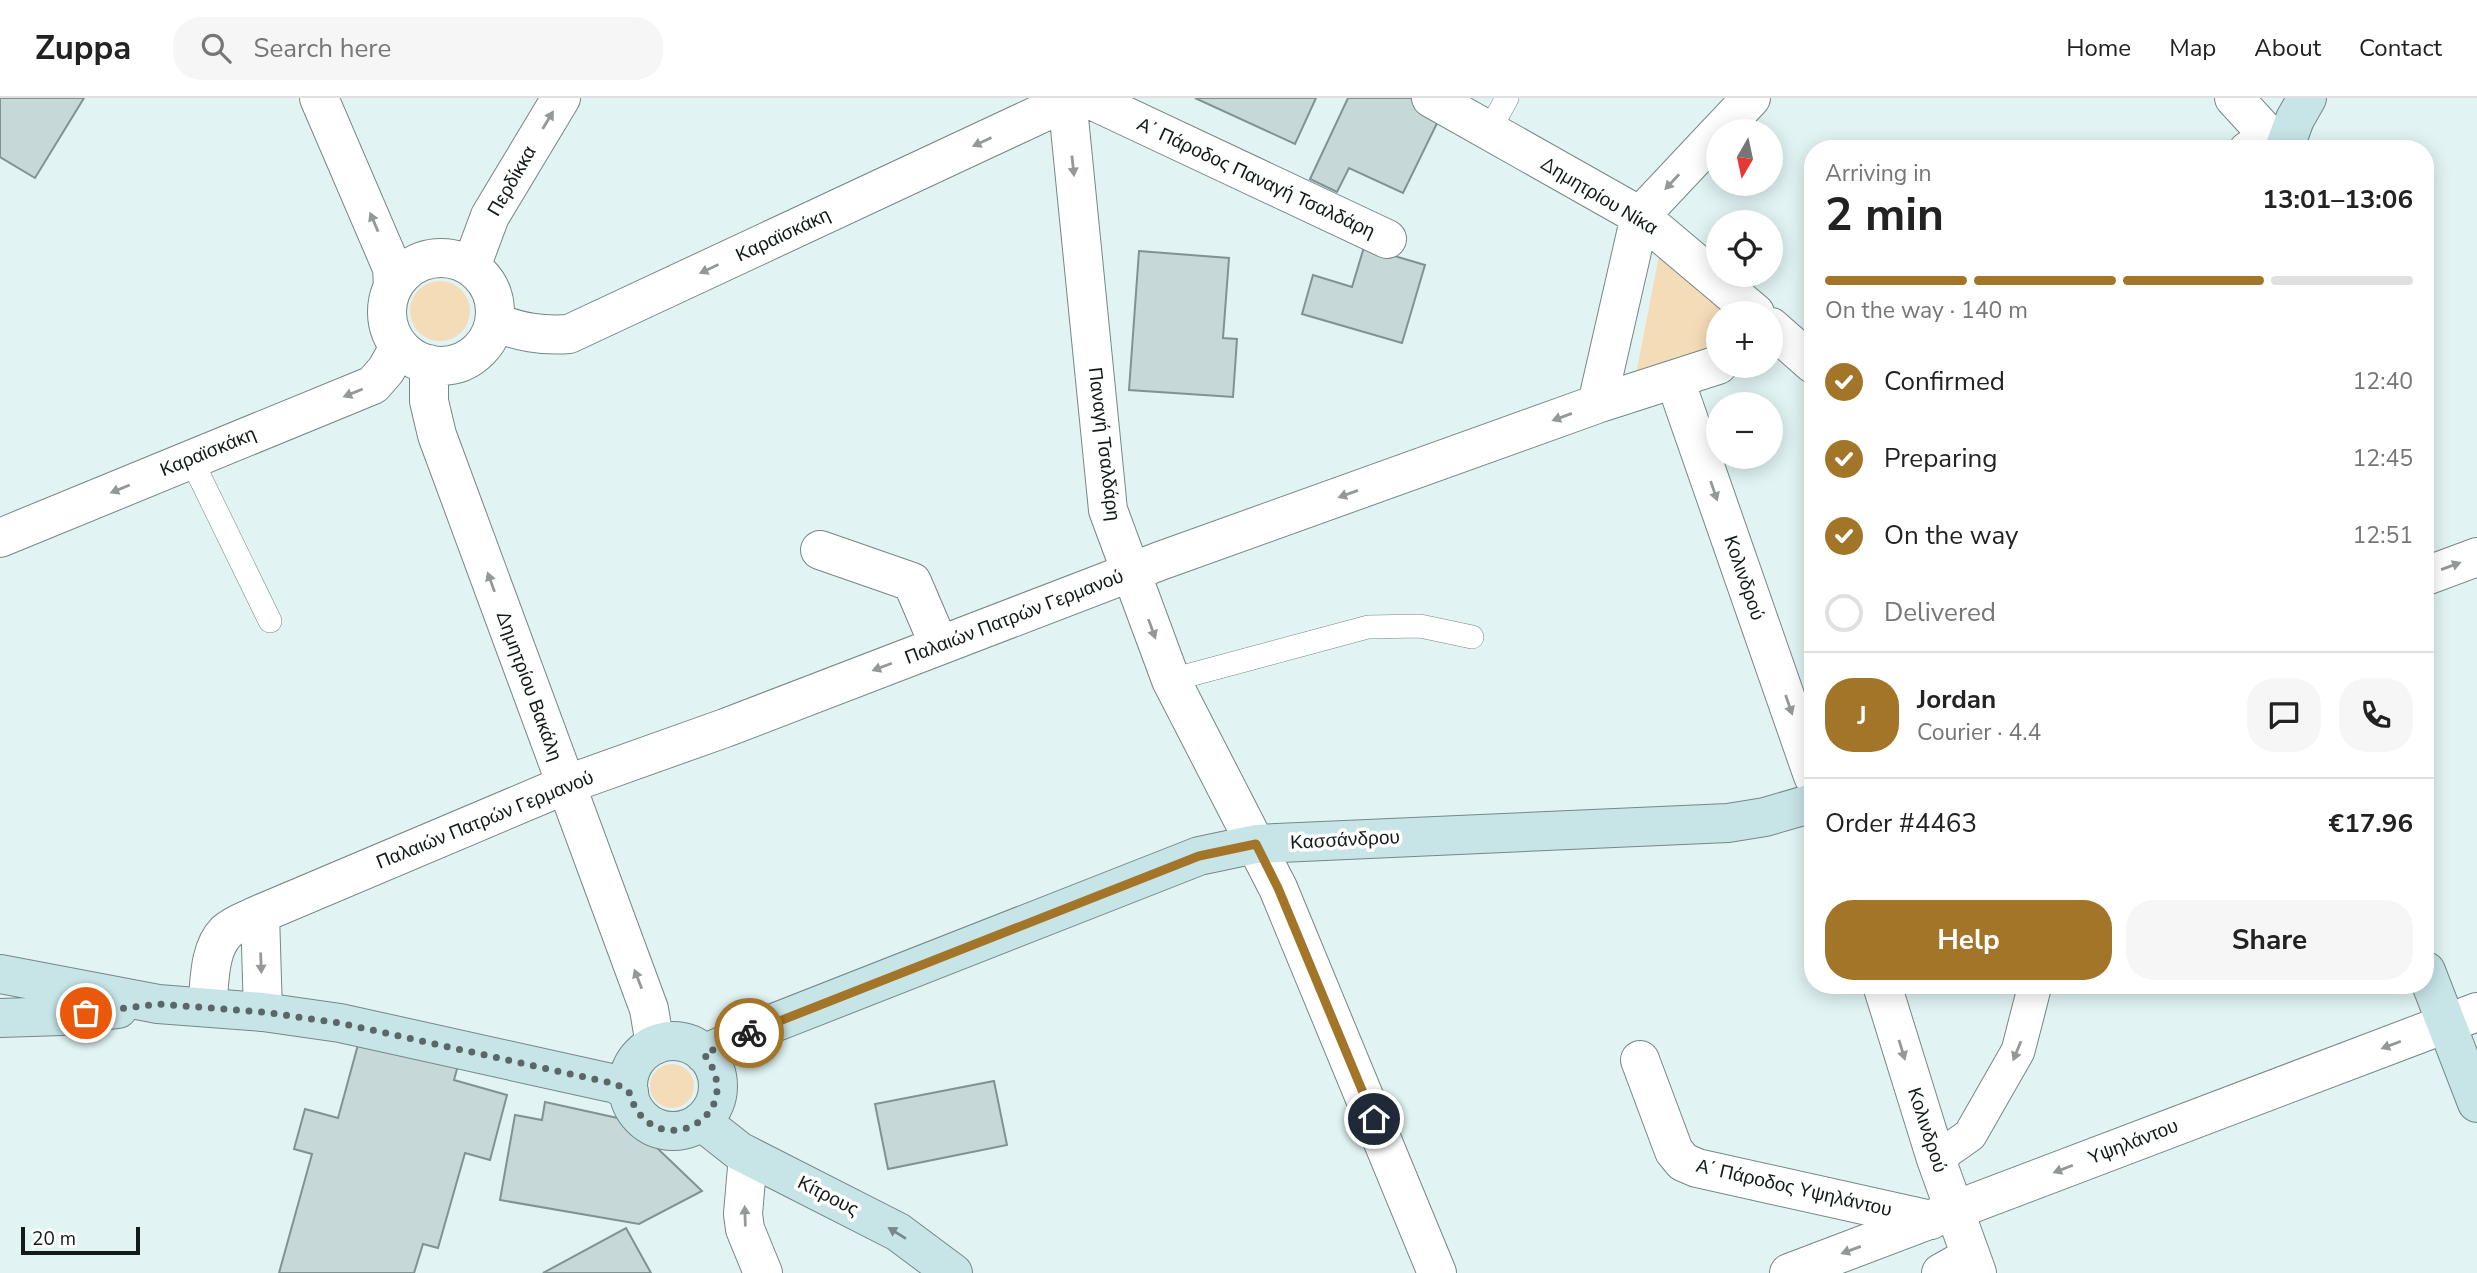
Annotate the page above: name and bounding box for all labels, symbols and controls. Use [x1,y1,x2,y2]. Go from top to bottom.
search box [173,17,663,80]
text: Zuppa [35,26,131,71]
icon: search [197,29,235,67]
text: Search here [253,31,391,66]
text: Home [2066,32,2131,64]
text: Map [2169,32,2216,64]
text: About [2254,32,2321,64]
text: Contact [2359,32,2442,64]
one-way arrow [541,111,554,130]
street label: Α΄ Πάροδος Παναγή Τσαλδάρη [1133,111,1379,245]
north arrow [1706,119,1783,196]
map controls [1706,119,1783,469]
one-way arrow [972,136,992,147]
street label: Περδίκκα [481,141,543,221]
street label: Δημητρίου Νίκα [1536,151,1662,241]
one-way arrow [1067,155,1078,177]
text: Arriving in [1825,158,1932,189]
one-way arrow [1664,173,1680,190]
text: 13:01–13:06 [2262,182,2413,217]
text: 2 min [1825,183,1944,246]
street label: Καραϊσκάκη [732,202,834,268]
button: locate [1706,210,1783,287]
one-way arrow [368,212,379,233]
one-way arrow [699,263,719,275]
text: On the way · 140 m [1825,295,2028,326]
button: + [1706,301,1783,378]
icon: check [1825,363,1863,401]
text: Confirmed [1884,364,2005,399]
street label: Παναγή Τσαλδάρη [1082,366,1126,522]
text: 12:40 [2353,366,2413,397]
one-way arrow [342,388,363,399]
button: − [1706,392,1783,469]
one-way arrow [1551,412,1572,423]
street label: Καραϊσκάκη [156,421,260,483]
icon: check [1825,440,1863,478]
text: Preparing [1884,441,1997,476]
text: 12:45 [2353,443,2413,474]
one-way arrow [1709,480,1720,501]
one-way arrow [109,483,130,494]
one-way arrow [1337,489,1358,500]
icon: check [1825,517,1863,555]
text: On the way [1884,518,2018,553]
text: 12:51 [2353,520,2413,551]
street label: Κολινδρού [1717,532,1771,624]
one-way arrow [2441,561,2462,572]
street label: Παλαιών Πατρών Γερμανού [901,563,1127,671]
one-way arrow [485,572,496,593]
text: Delivered [1884,595,1996,630]
street label: Δημητρίου Βακάλη [490,607,568,765]
one-way arrow [1147,618,1158,639]
one-way arrow [871,662,892,673]
button: chat [2247,678,2321,752]
button: phone [2339,678,2413,752]
text: Jordan [1917,682,1996,717]
one-way arrow [1784,695,1795,716]
text: J [1857,698,1867,733]
text: Courier · 4.4 [1917,717,2041,748]
street label: Παλαιών Πατρών Γερμανού [372,764,598,876]
text: Order #4463 [1825,806,1977,841]
text: €17.96 [2329,806,2413,841]
street label: Κασσάνδρου [1290,824,1400,856]
button: Help [1825,900,2112,980]
button: Share [2126,900,2413,980]
one-way arrow [255,952,267,974]
one-way arrow [632,969,643,990]
pin [56,983,116,1043]
icon: bag [67,994,105,1032]
courier [714,998,784,1068]
icon: bike [730,1014,768,1052]
one-way arrow [1897,1040,1908,1061]
one-way arrow [2011,1040,2022,1061]
one-way arrow [2380,1040,2401,1051]
street label: Κολινδρού [1901,1084,1953,1176]
pin [1344,1089,1404,1149]
icon: home [1355,1100,1393,1138]
street label: Υψηλάντου [2084,1113,2182,1171]
street label: Α΄ Πάροδος Υψηλάντου [1694,1153,1894,1223]
one-way arrow [2052,1163,2073,1174]
street label: Κίτρους [793,1170,863,1222]
one-way arrow [739,1205,750,1227]
scale bar [21,1224,140,1256]
text: 20 m [32,1226,76,1252]
one-way arrow [888,1227,907,1240]
one-way arrow [1840,1245,1861,1256]

